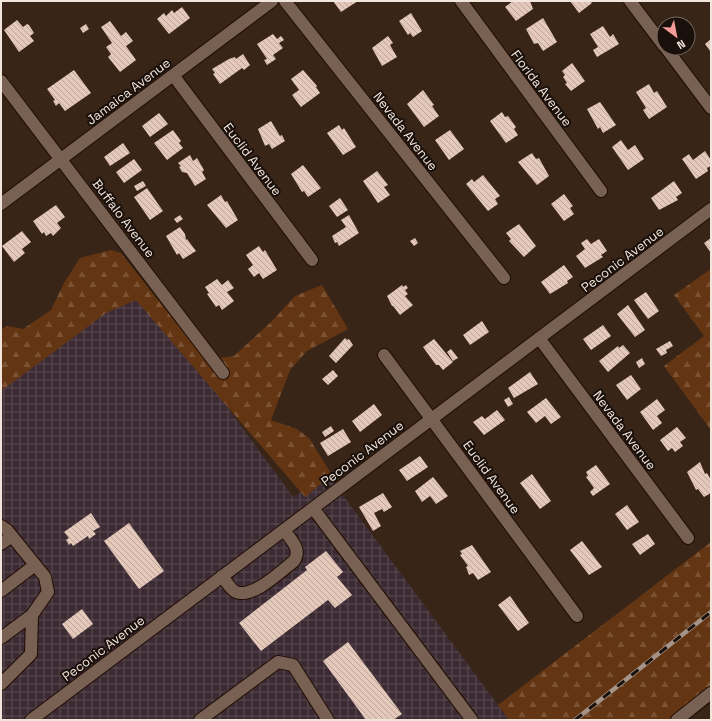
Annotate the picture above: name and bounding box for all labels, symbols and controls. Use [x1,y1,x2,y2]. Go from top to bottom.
north arrow [656,16,696,56]
text: N [674,37,688,52]
street label: Florida Avenue [507,47,576,130]
street label: Jamaica Avenue [83,54,174,129]
street label: Nevada Avenue [370,89,442,174]
street label: Euclid Avenue [220,119,286,199]
street label: Buffalo Avenue [88,176,159,261]
street label: Peconic Avenue [578,223,667,296]
street label: Nevada Avenue [589,387,660,473]
street label: Peconic Avenue [318,417,407,490]
street label: Euclid Avenue [459,437,524,517]
street label: Peconic Avenue [59,612,148,685]

